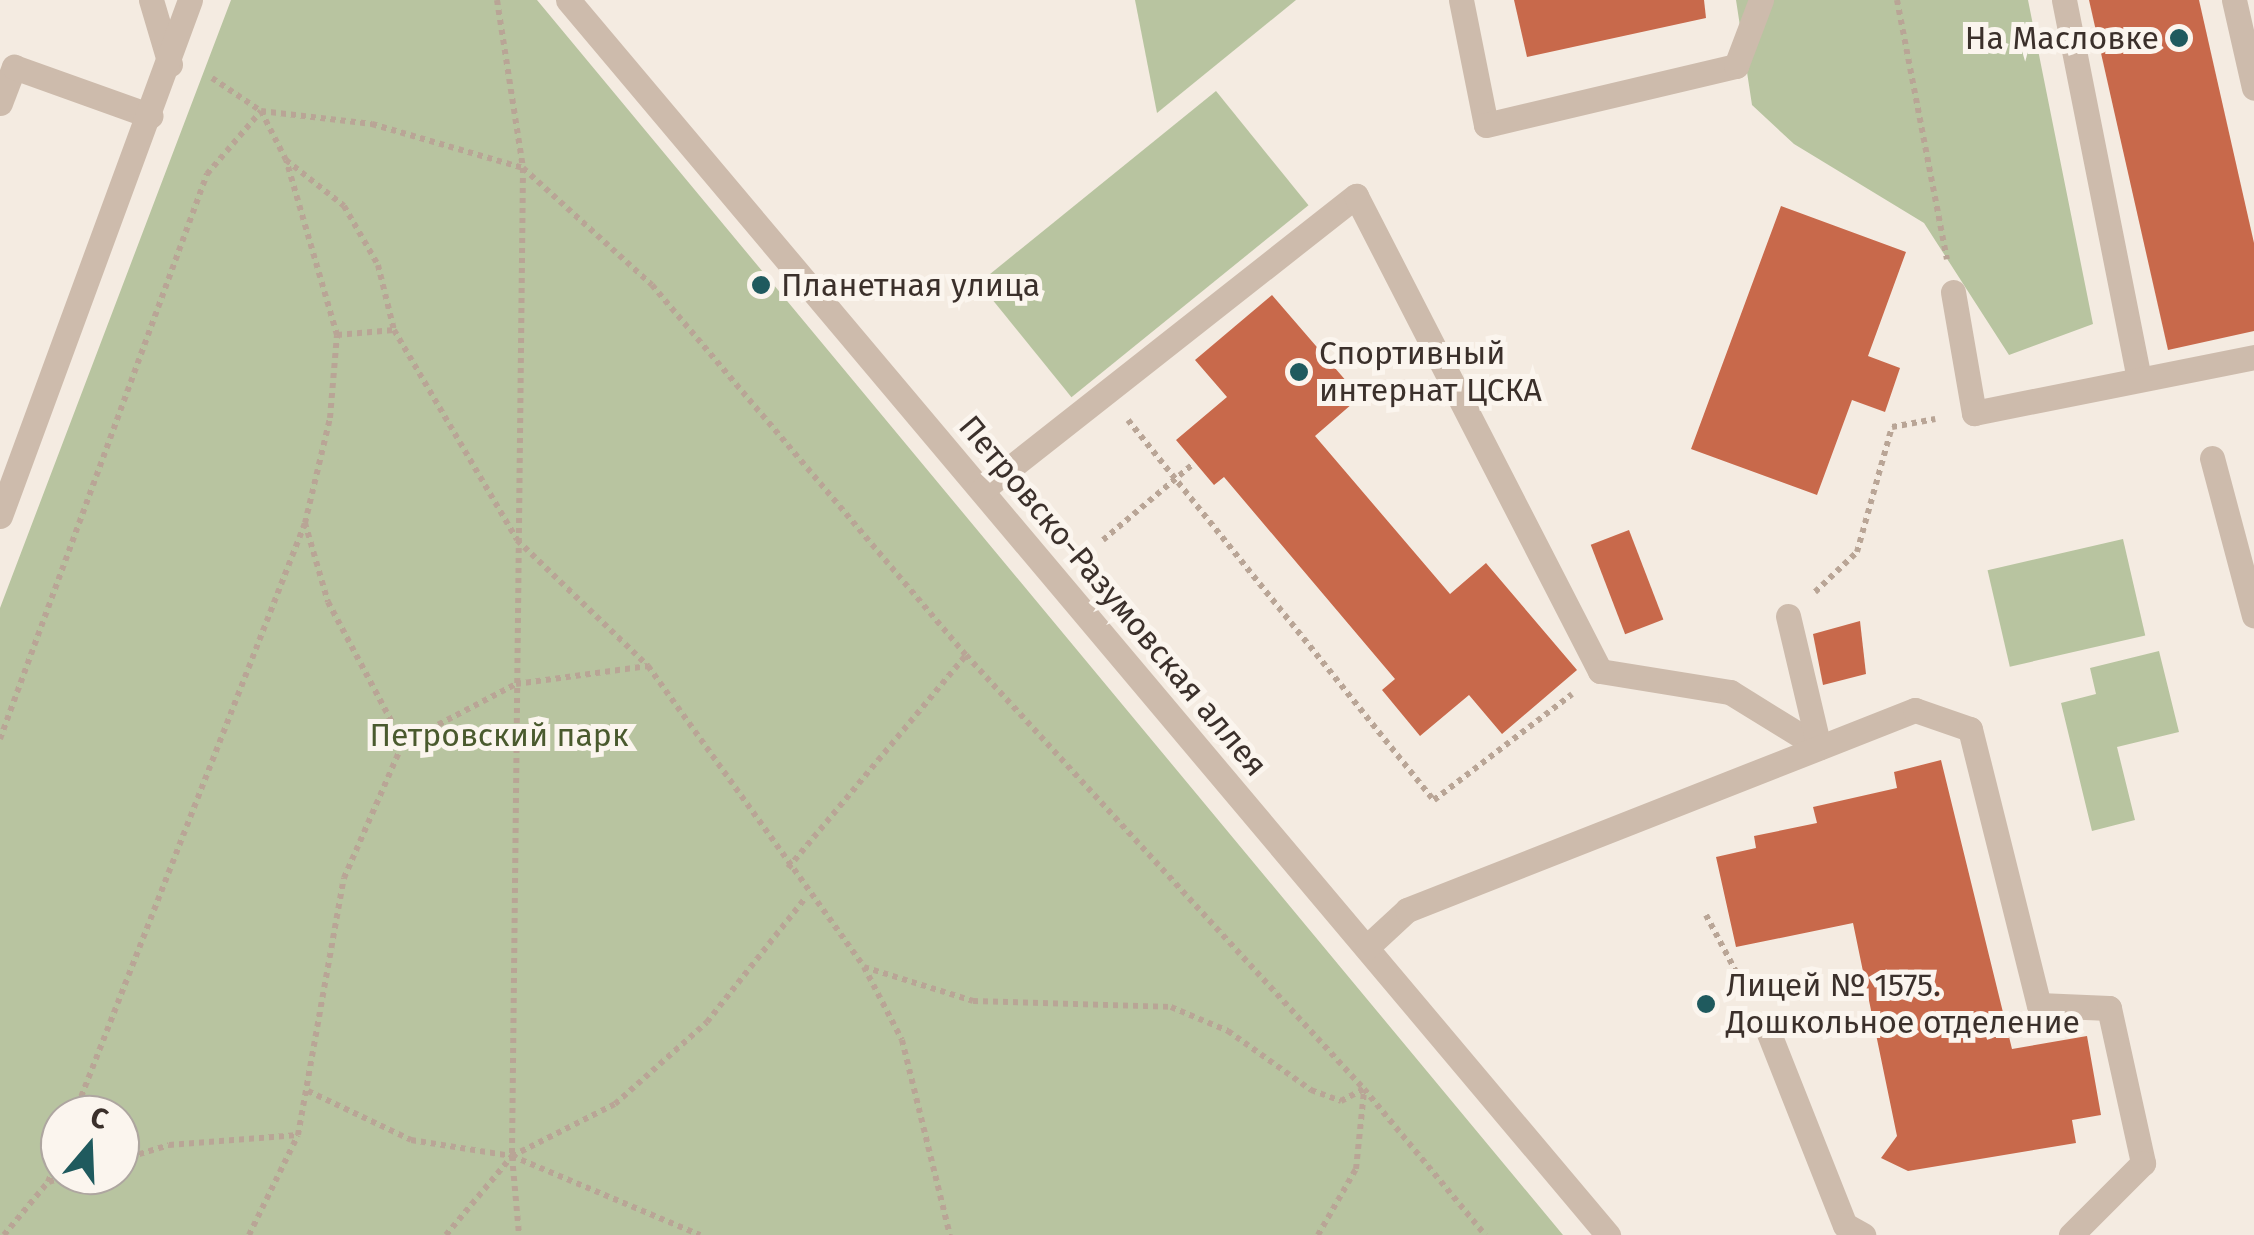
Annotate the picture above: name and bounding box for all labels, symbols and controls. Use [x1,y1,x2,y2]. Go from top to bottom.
place label: На Масловке [1965,19,2159,57]
marker: На Масловке [2168,27,2190,49]
place label: Планетная улица [781,266,1040,304]
marker: Планетная улица [750,274,772,296]
place label: Спортивный интернат ЦСКА [1319,335,1542,410]
marker: Спортивный интернат ЦСКА [1288,361,1310,383]
street label: Петровско-Разумовская аллея [951,408,1275,784]
park label: Петровский парк [370,716,628,754]
place label: Лицей № 1575. Дошкольное отделение [1726,967,2080,1042]
marker: Лицей № 1575. Дошкольное отделение [1695,993,1717,1015]
north arrow [40,1095,140,1195]
text: С [86,1100,112,1136]

